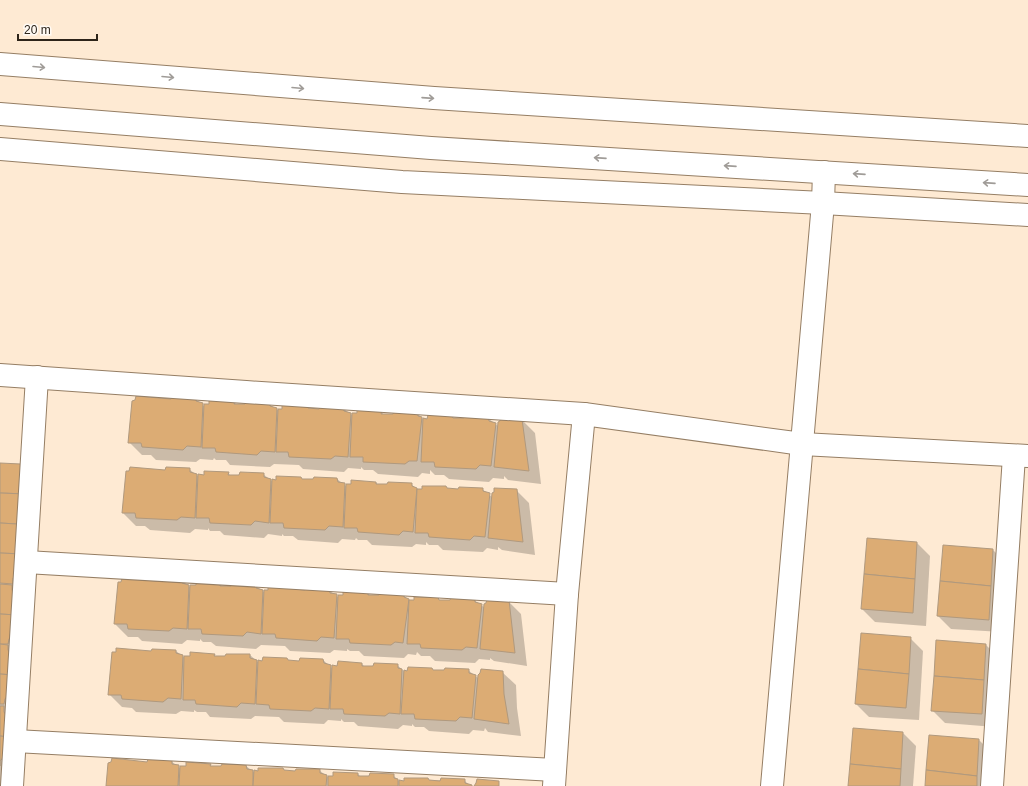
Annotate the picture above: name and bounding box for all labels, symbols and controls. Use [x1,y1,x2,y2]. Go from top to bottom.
scale bar [18,16,97,42]
text: 20 m [24,23,51,37]
one-way arrow [32,63,45,71]
one-way arrow [161,74,174,81]
one-way arrow [291,84,304,91]
one-way arrow [421,94,434,101]
one-way arrow [594,155,607,162]
one-way arrow [724,163,737,170]
one-way arrow [853,171,866,178]
one-way arrow [983,179,996,186]

